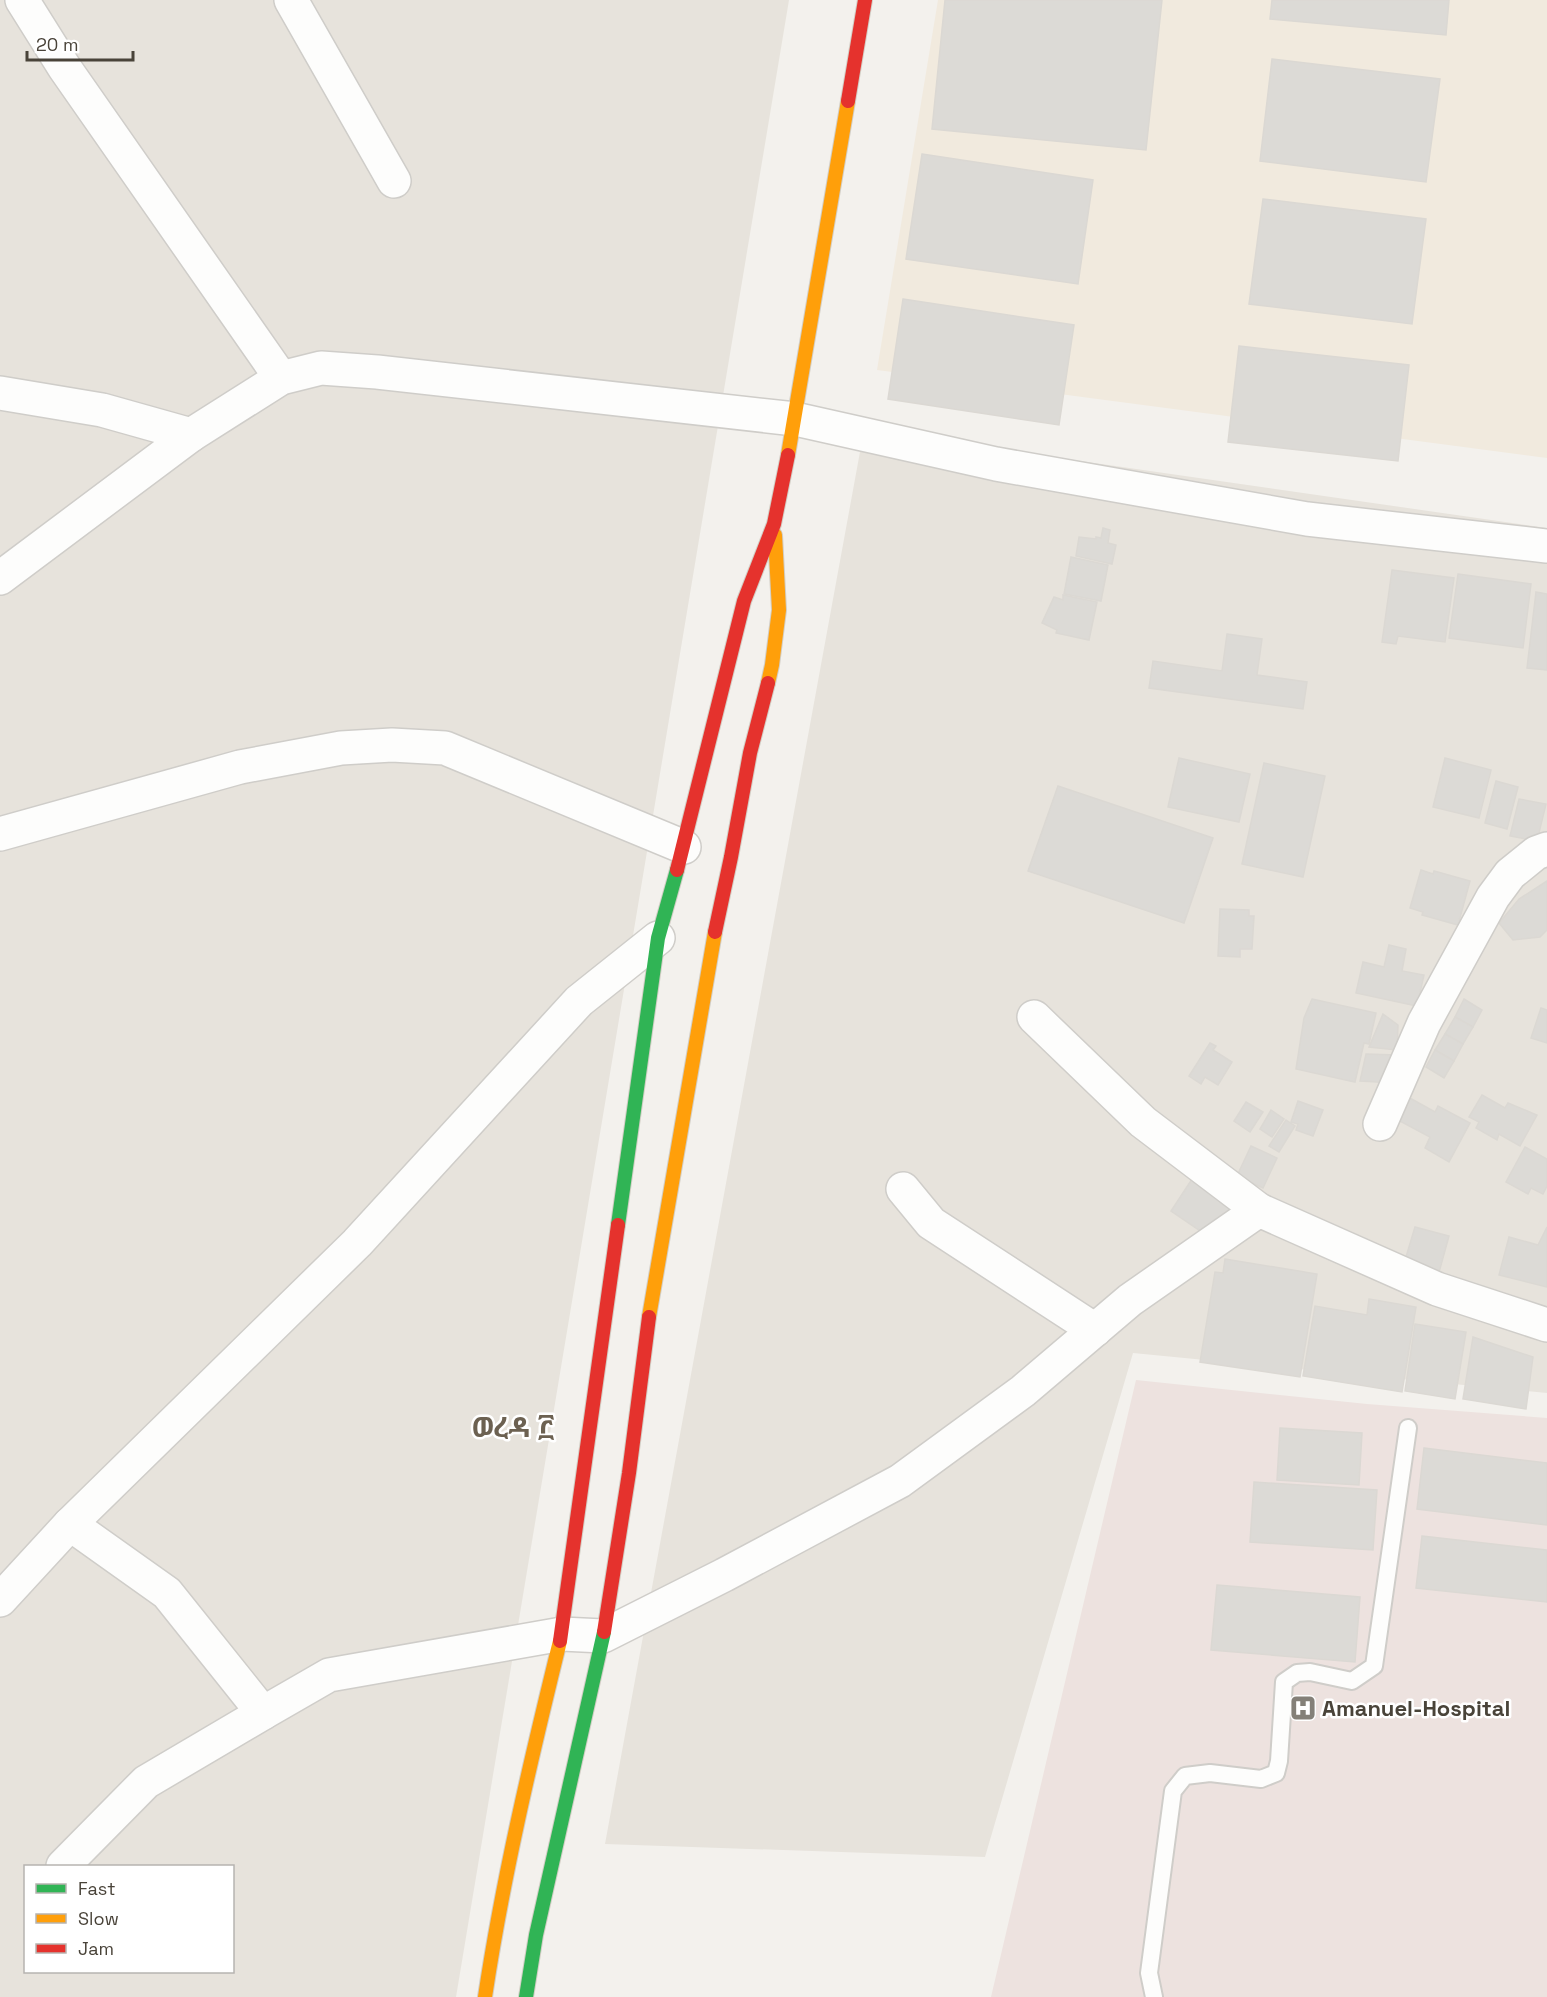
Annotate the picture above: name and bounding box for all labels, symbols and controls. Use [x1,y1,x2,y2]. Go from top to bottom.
scale bar [27,24,134,62]
text: 20 m [36,33,79,56]
district label: ወረዳ ፫ [472,1409,554,1445]
hospital icon: Amanuel-Hospital [1288,1693,1318,1723]
place label: Amanuel-Hospital [1322,1694,1510,1722]
legend [24,1865,234,1973]
text: Fast [78,1877,115,1900]
text: Slow [78,1907,119,1930]
text: Jam [78,1937,114,1960]

